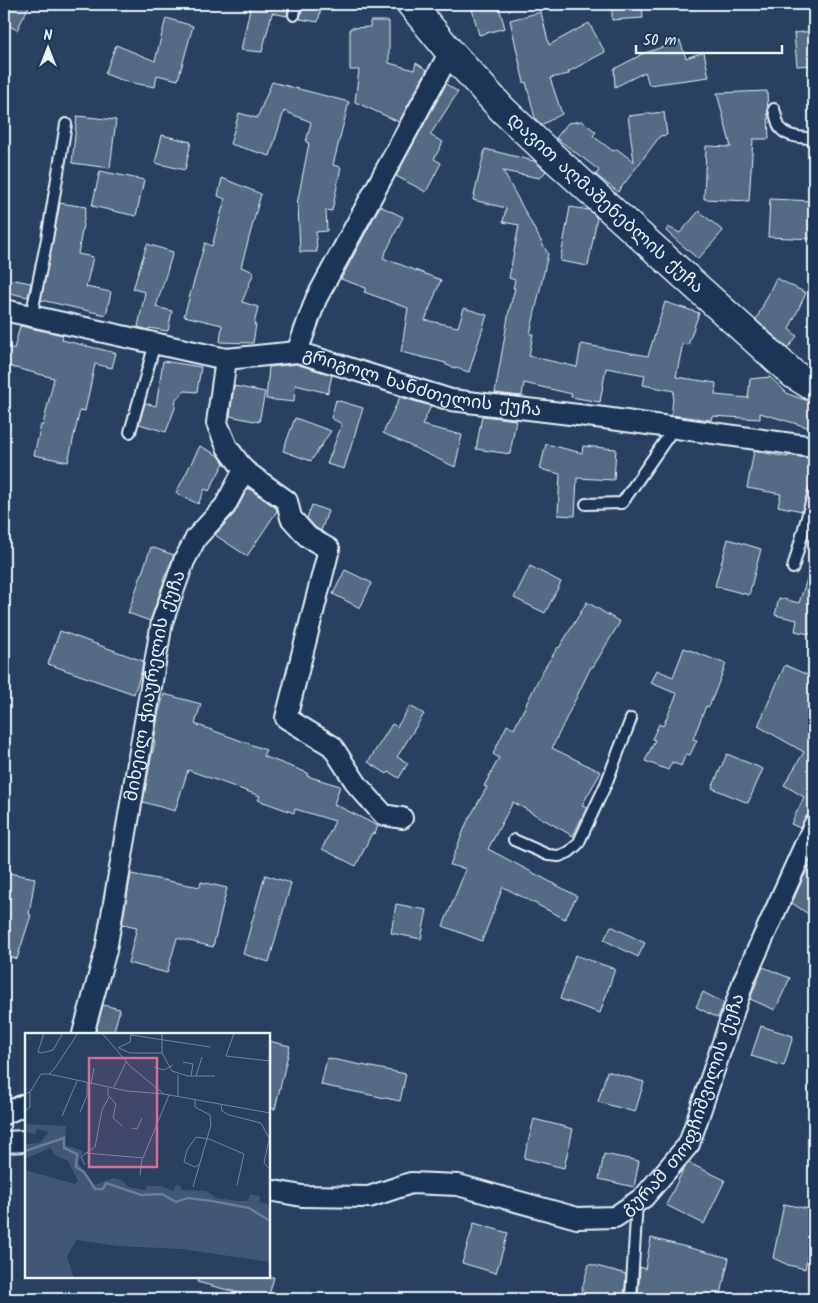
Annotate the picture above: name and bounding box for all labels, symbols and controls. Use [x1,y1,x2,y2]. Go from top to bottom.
north arrow [22,22,72,72]
scale bar [636,22,782,54]
text: N [44,25,53,47]
text: 50 m [643,29,677,53]
street label: დავით აღმაშენებლის ქუჩა [500,106,710,301]
street label: გრიგოლ ხანძთელის ქუჩა [299,340,543,425]
street label: მიხეილ ჭიაურელის ქუჩა [117,566,194,804]
street label: გურამ თოფჩიშვილის ქუჩა [615,990,753,1223]
inset map [25,1033,270,1278]

